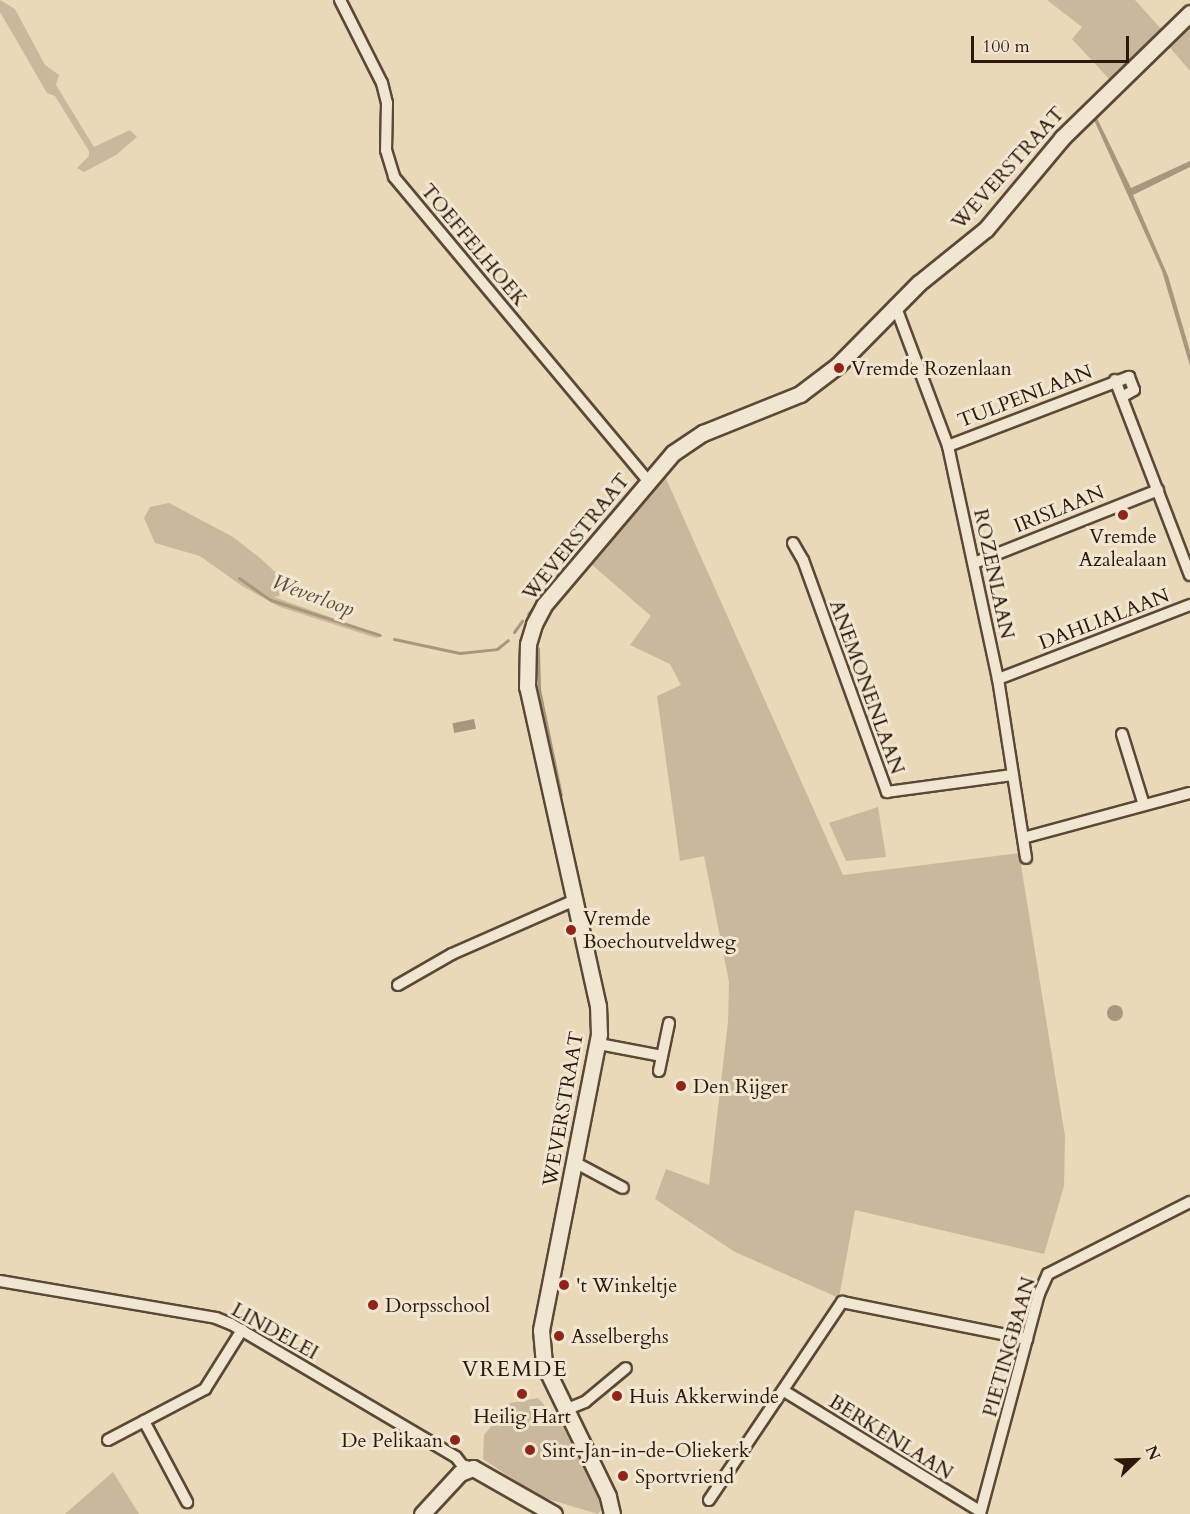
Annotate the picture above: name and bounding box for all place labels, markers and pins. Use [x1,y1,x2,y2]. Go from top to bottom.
place label: Vremde Rozenlaan [851,356,1012,380]
marker: Vremde Rozenlaan [832,361,846,375]
marker: Vremde Azalealaan [1116,508,1130,522]
place label: Vremde Azalealaan [1079,524,1167,571]
place label: Vremde Boechoutveldweg [583,906,736,953]
marker: Vremde Boechoutveldweg [564,923,578,937]
place label: Den Rijger [693,1074,788,1098]
marker: Den Rijger [674,1079,688,1093]
place label: 't Winkeltje [576,1273,677,1297]
marker: 't Winkeltje [557,1278,571,1292]
place label: Dorpsschool [385,1293,490,1317]
marker: Dorpsschool [366,1298,380,1312]
place label: Asselberghs [571,1324,669,1348]
marker: Asselberghs [552,1329,566,1343]
place label: Huis Akkerwinde [629,1384,779,1408]
marker: Heilig Hart [515,1387,529,1401]
marker: Huis Akkerwinde [610,1389,624,1403]
place label: Heilig Hart [473,1404,571,1428]
place label: De Pelikaan [341,1428,443,1452]
marker: De Pelikaan [448,1433,462,1447]
place label: Sint-Jan-in-de-Oliekerk [542,1438,749,1462]
marker: Sint-Jan-in-de-Oliekerk [523,1443,537,1457]
place label: Sportvriend [635,1464,734,1488]
marker: Sportvriend [616,1469,630,1483]

